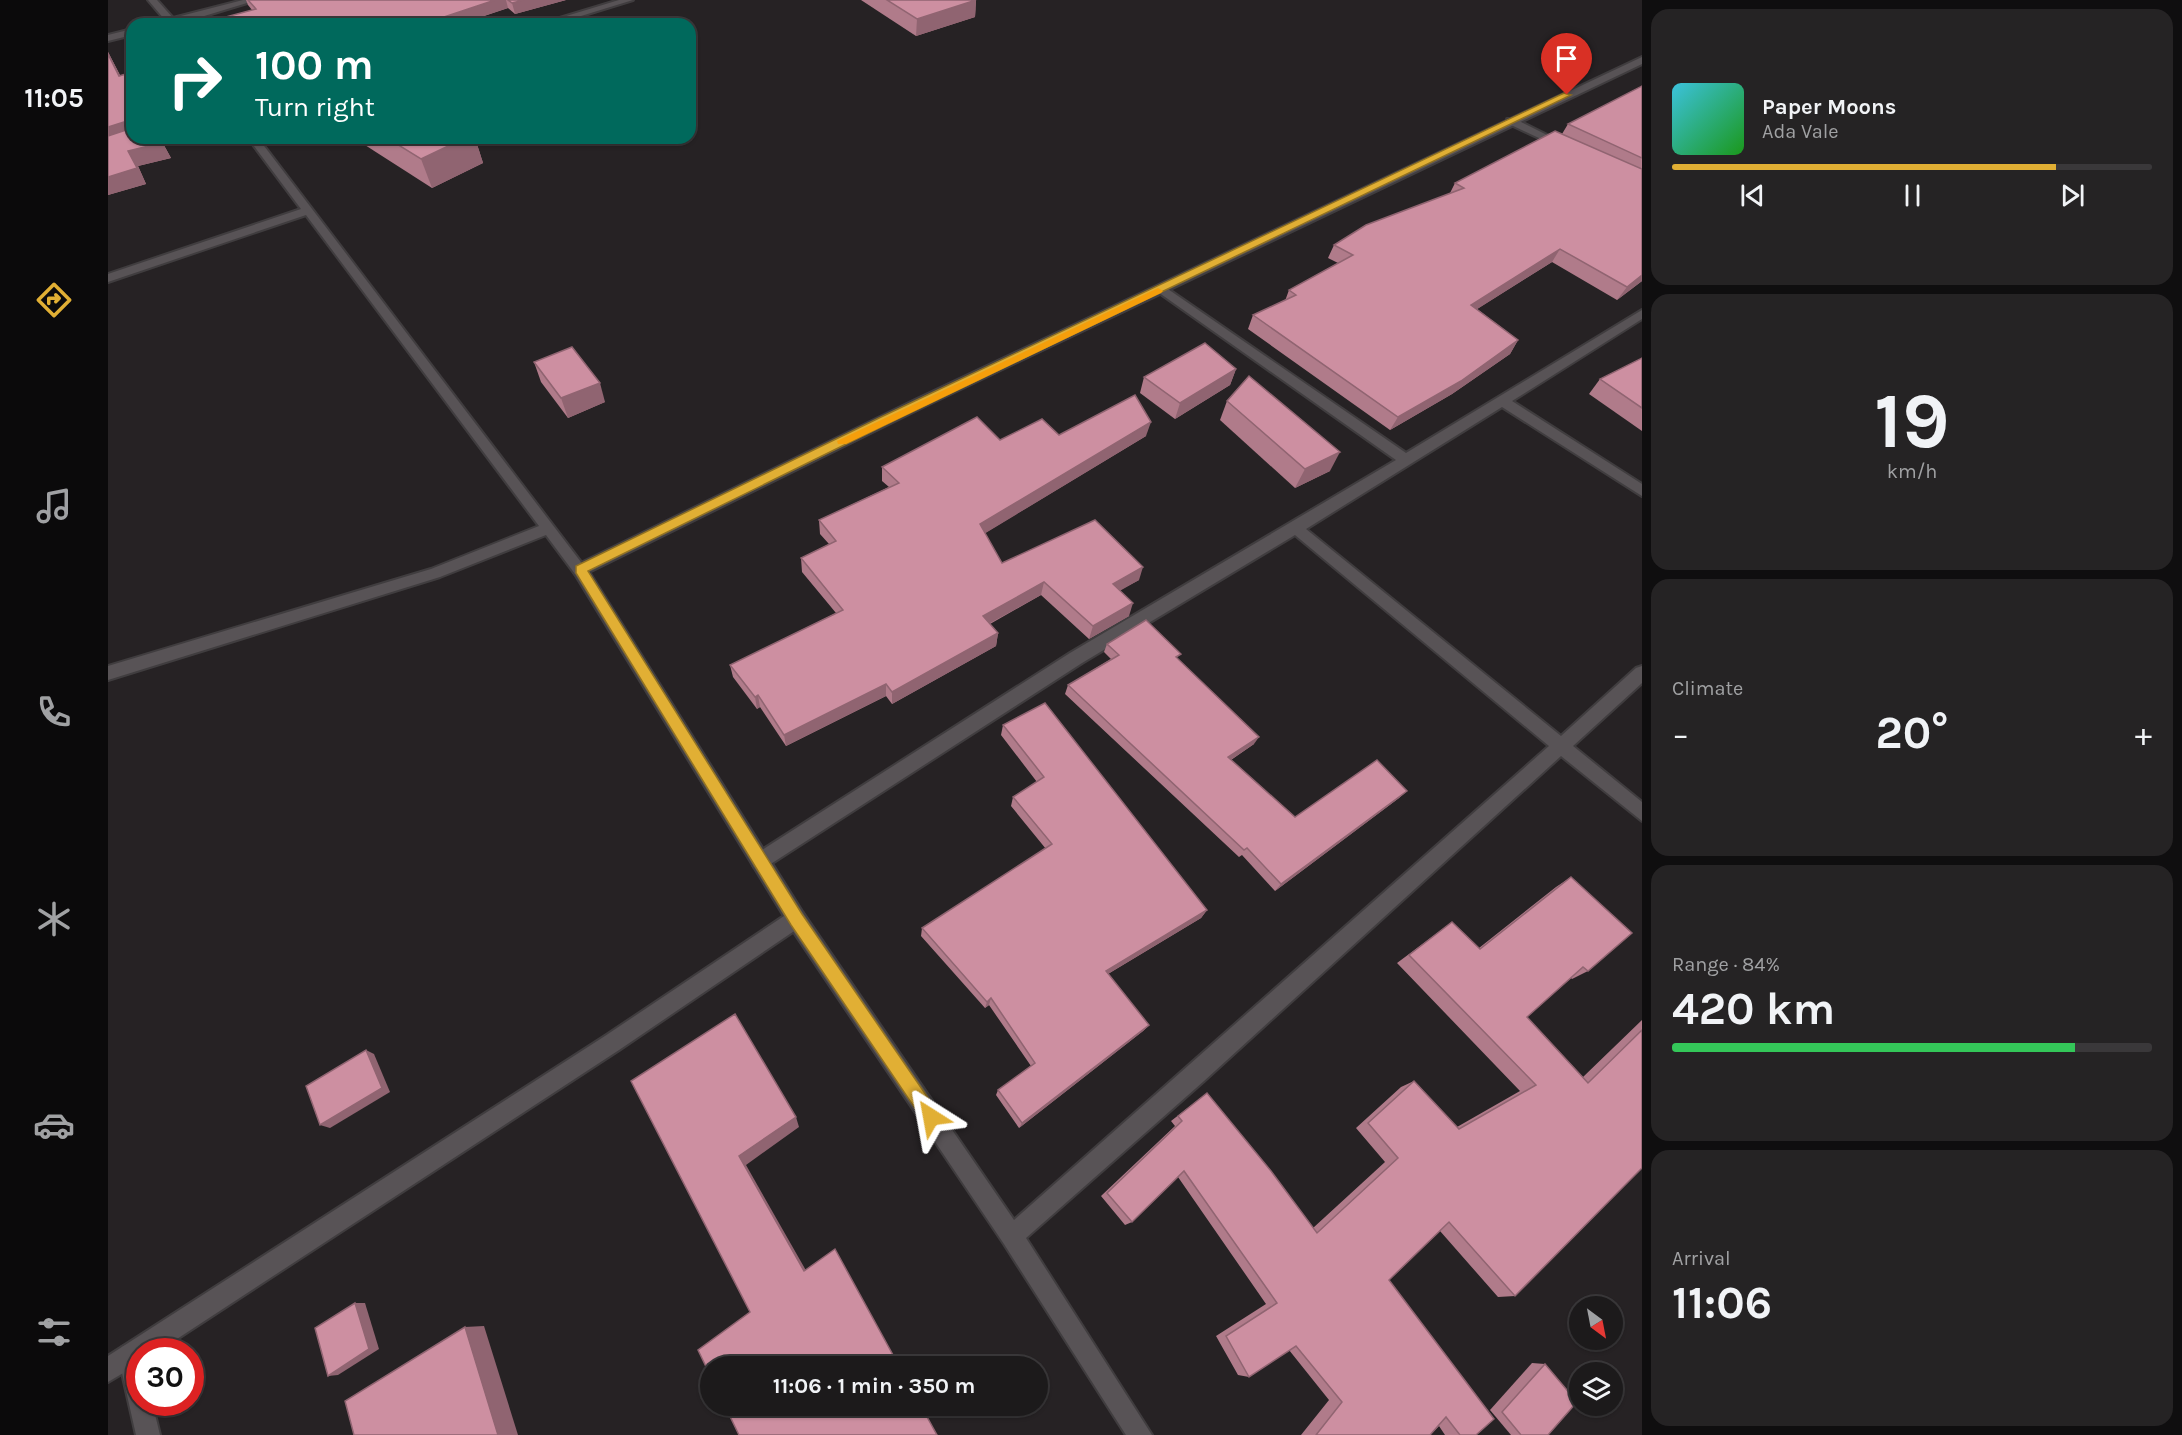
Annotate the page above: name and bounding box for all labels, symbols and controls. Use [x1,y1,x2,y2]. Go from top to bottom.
pin [1541,33,1592,95]
text: 100 m [255,40,374,90]
icon: right [156,42,234,120]
icon: arrive [1550,42,1583,75]
text: 11:05 [24,82,84,114]
text: Turn right [255,91,375,123]
text: Paper Moons [1762,94,1896,120]
text: Ada Vale [1762,120,1839,143]
icon: previous [1736,179,1769,212]
icon: pause [1896,179,1929,212]
icon: next [2056,179,2089,212]
icon: directions [33,279,75,321]
text: 19 [1874,375,1950,467]
text: km/h [1887,460,1937,483]
icon: music [33,485,75,527]
text: Climate [1672,677,1743,700]
icon: phone [33,691,75,733]
text: 20° [1875,707,1949,759]
text: − [1672,715,1689,753]
text: + [2135,715,2152,753]
icon: climate [33,898,75,940]
text: Range · 84% [1672,953,1780,976]
text: 420 km [1672,983,1835,1035]
position arrow [899,1085,963,1149]
icon: car [33,1104,75,1146]
text: Arrival [1672,1247,1731,1270]
text: 11:06 [1672,1277,1772,1329]
north arrow [1569,1296,1623,1350]
map controls [1569,1296,1623,1416]
icon: filters [33,1311,75,1353]
speed limit sign: 30 [126,1338,204,1416]
button: layers [1569,1362,1623,1416]
text: 11:06 · 1 min · 350 m [773,1373,975,1399]

